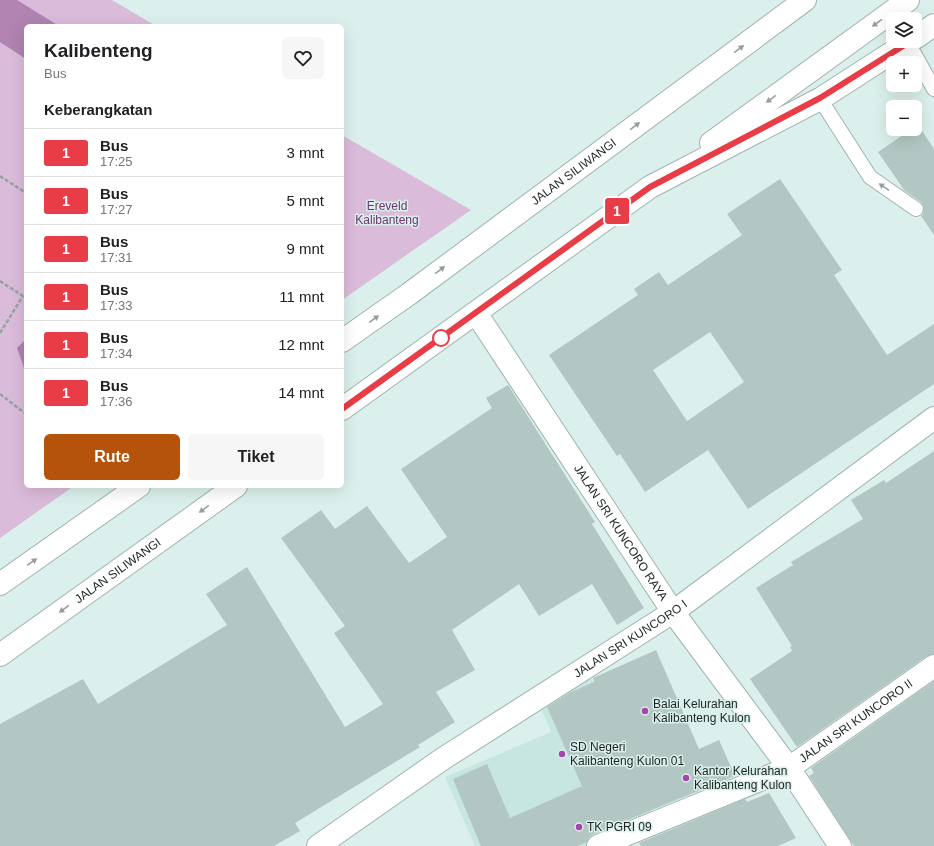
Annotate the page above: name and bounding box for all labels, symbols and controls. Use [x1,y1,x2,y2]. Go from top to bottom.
map controls [886,12,922,136]
button: layers [886,12,922,48]
one-way arrow [871,19,882,27]
button: heart [282,37,324,79]
text: Kalibenteng [44,40,153,61]
one-way arrow [734,45,744,53]
button: + [886,56,922,92]
text: Bus [44,66,66,81]
one-way arrow [766,95,777,103]
button: − [886,100,922,136]
text: Keberangkatan [44,101,152,118]
one-way arrow [629,122,640,130]
street label: JALAN SILIWANGI [528,136,619,208]
text: Bus [100,137,128,154]
text: 3 mnt [286,144,324,161]
text: 1 [62,145,70,161]
text: 17:25 [100,154,133,169]
one-way arrow [879,183,889,191]
text: Bus [100,185,128,202]
text: 5 mnt [286,192,324,209]
text: 1 [62,193,70,209]
line badge: 1 [604,198,630,224]
park label: Ereveld Kalibanteng [355,199,419,227]
text: 17:27 [100,202,133,217]
text: 1 [613,203,621,219]
text: Bus [100,233,128,250]
text: 9 mnt [286,240,324,257]
text: 1 [62,241,70,257]
text: 17:31 [100,250,133,265]
one-way arrow [435,266,446,275]
text: Bus [100,281,128,298]
text: 11 mnt [279,288,324,305]
text: 1 [62,289,70,305]
text: 17:33 [100,298,133,313]
one-way arrow [368,315,379,323]
text: Bus [100,329,128,346]
unlabelled marker [432,329,450,347]
text: 12 mnt [278,336,324,353]
text: 1 [62,337,70,353]
text: 17:34 [100,346,133,361]
text: Bus [100,377,128,394]
text: 14 mnt [278,384,324,401]
text: 1 [62,385,70,401]
text: 17:36 [100,394,133,409]
button: Rute [44,434,180,480]
button: Tiket [188,434,324,480]
street label: JALAN SRI KUNCORO RAYA [571,462,670,603]
one-way arrow [199,505,209,513]
street label: JALAN SILIWANGI [72,535,164,606]
one-way arrow [27,558,37,566]
street label: JALAN SRI KUNCORO I [571,597,690,680]
one-way arrow [59,605,70,613]
street label: JALAN SRI KUNCORO II [796,676,915,766]
place label: Balai Kelurahan Kalibanteng Kulon [653,697,750,725]
marker: Balai Kelurahan Kalibanteng Kulon [640,706,650,716]
place label: SD Negeri Kalibanteng Kulon 01 [570,740,684,768]
marker: SD Negeri Kalibanteng Kulon 01 [557,749,567,759]
place label: Kantor Kelurahan Kalibanteng Kulon [694,764,791,792]
marker: Kantor Kelurahan Kalibanteng Kulon [681,773,691,783]
place label: TK PGRI 09 [587,820,652,834]
marker: TK PGRI 09 [574,822,584,832]

